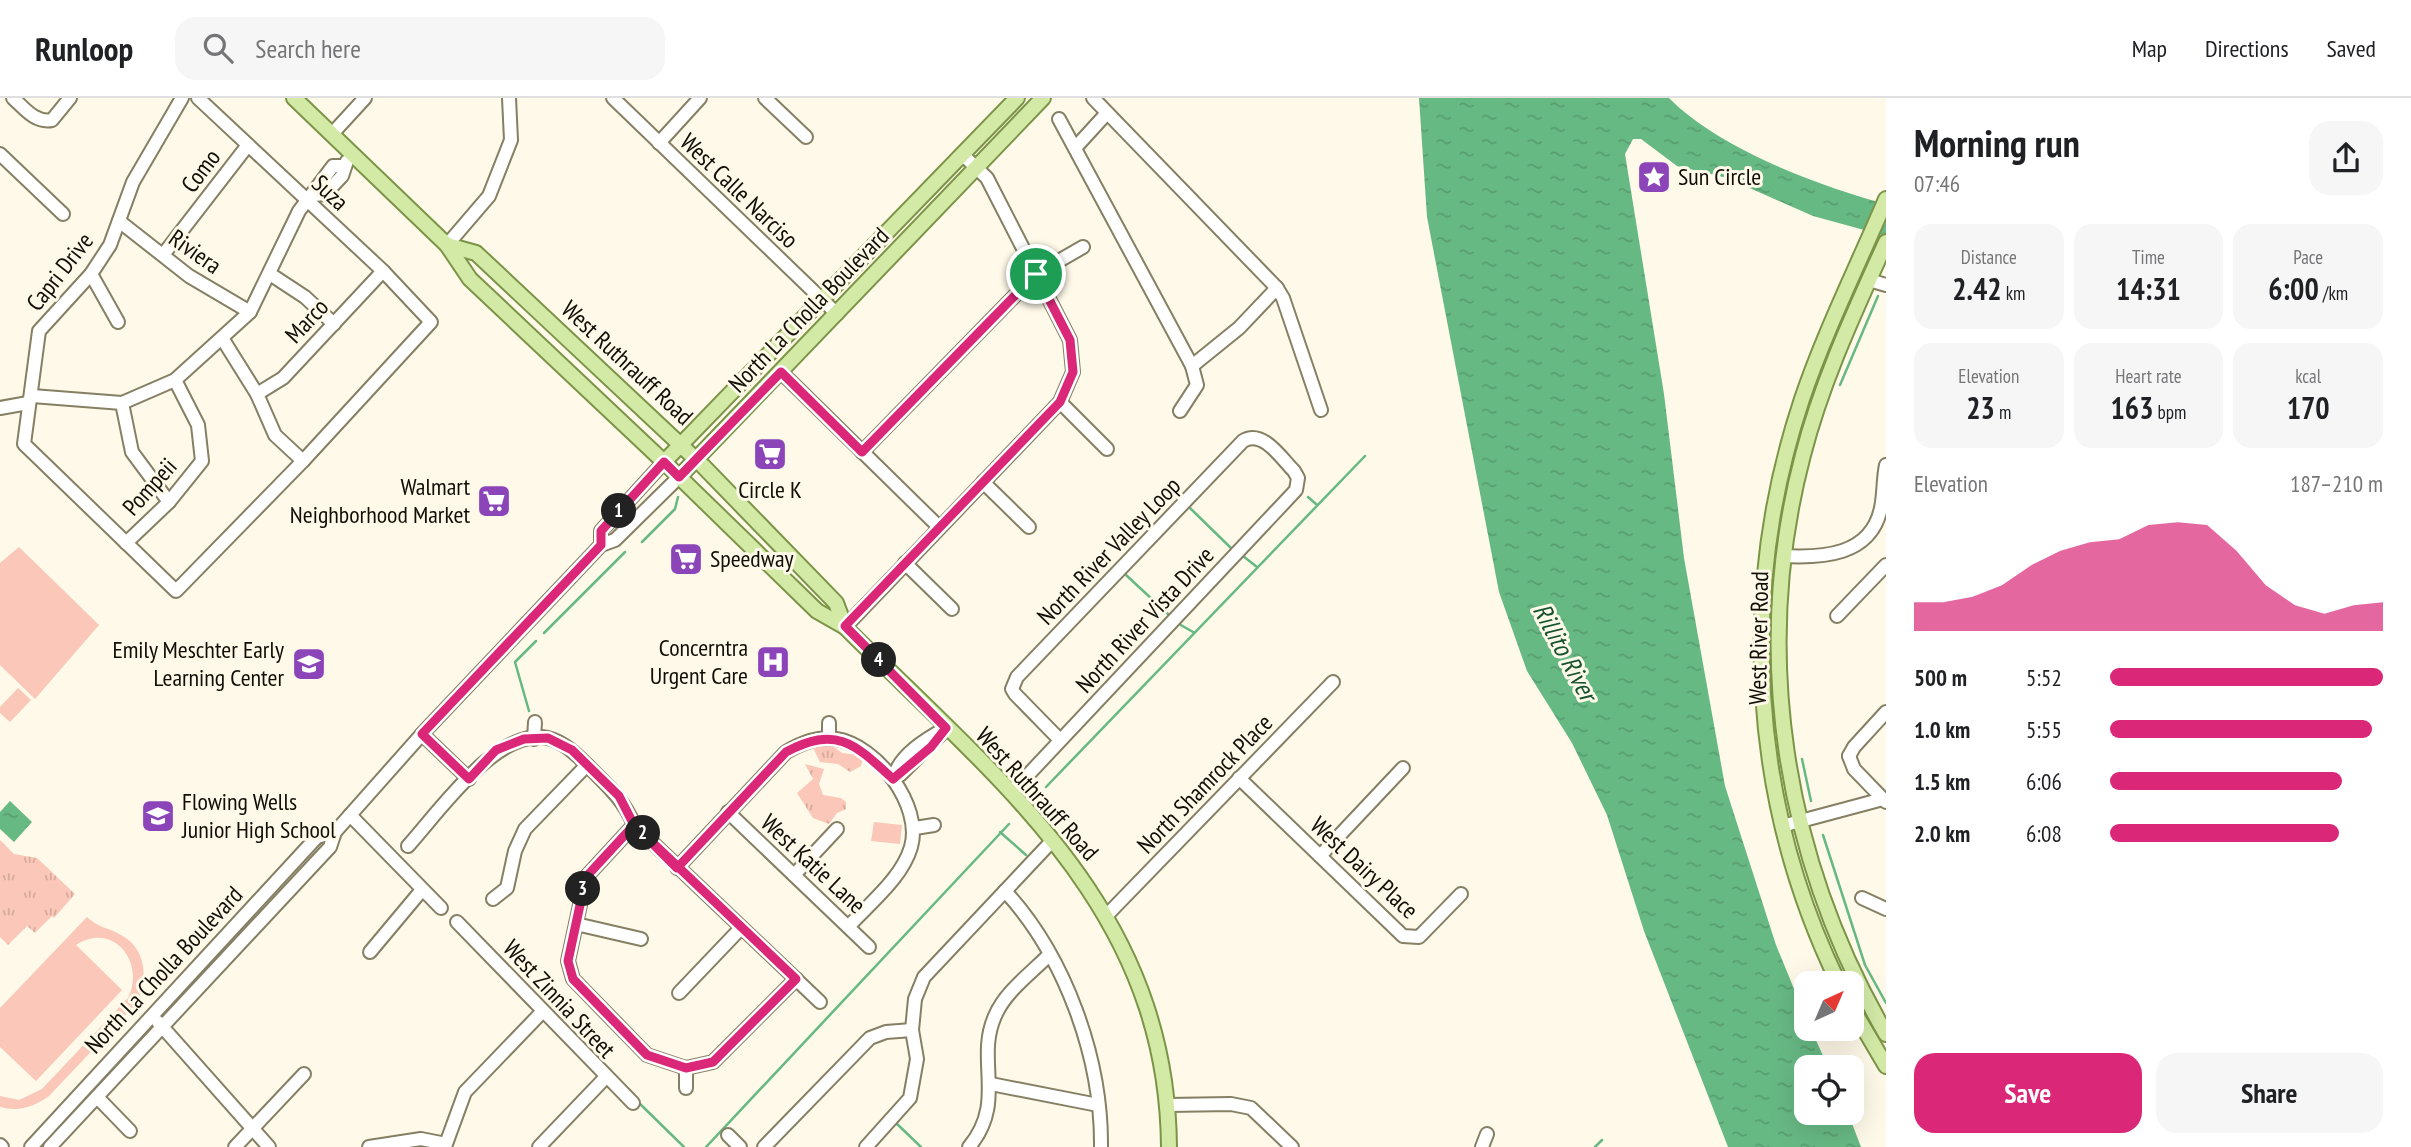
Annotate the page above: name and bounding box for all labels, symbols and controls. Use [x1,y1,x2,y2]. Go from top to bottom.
search box [175,17,665,80]
text: Runloop [35,27,133,70]
icon: search [199,29,237,67]
text: Search here [255,32,361,65]
text: Map [2132,33,2167,64]
text: Directions [2205,33,2289,64]
text: Saved [2327,33,2376,64]
text: Morning run [1914,118,2080,167]
button: share [2309,121,2383,195]
street label: West Calle Narciso [674,126,805,255]
street label: Como [174,143,227,199]
place icon: Sun Circle [1635,158,1673,196]
place label: Sun Circle [1678,161,1761,192]
street label: Suza [306,168,355,217]
text: 07:46 [1914,169,1960,198]
street label: North La Cholla Boulevard [722,221,895,399]
street label: Riviera [163,222,228,281]
street label: Capri Drive [19,226,100,317]
pin [1006,244,1066,304]
text: Distance [1961,245,2017,269]
text: Time [2132,245,2165,269]
text: Pace [2293,245,2323,269]
icon: arrive [1017,255,1055,293]
text: 2.42 [1952,269,2002,308]
text: 14:31 [2116,269,2181,308]
text: 6:00 [2268,269,2319,308]
text: km [2002,281,2025,305]
text: /km [2319,281,2348,305]
street label: Marco [278,292,335,350]
street label: West Ruthrauff Road [555,294,700,432]
text: Elevation [1958,364,2019,388]
text: Heart rate [2115,364,2182,388]
text: kcal [2295,364,2321,388]
text: 23 [1966,388,1995,427]
text: 163 [2111,388,2154,427]
text: 170 [2287,388,2330,427]
text: m [1995,400,2011,424]
text: bpm [2154,400,2186,424]
supermarket icon: Circle K [751,435,789,473]
street label: Pompeii [116,451,184,522]
text: Elevation [1914,469,1988,498]
text: 187–210 m [2290,469,2383,498]
street label: North River Valley Loop [1030,470,1187,631]
place label: Walmart Neighborhood Market [290,471,470,530]
place label: Circle K [738,474,802,505]
supermarket icon: Walmart Neighborhood Market [475,482,513,520]
pin: 1 [602,494,636,528]
text: 1 [614,498,623,522]
supermarket icon: Speedway [667,540,705,578]
street label: North River Vista Drive [1069,540,1220,699]
place label: Speedway [710,543,794,574]
street label: West River Road [1742,571,1775,705]
water label: Rillito River [1526,597,1607,710]
place label: Concerntra Urgent Care [650,632,748,691]
place label: Emily Meschter Early Learning Center [112,634,284,693]
pin: 4 [862,642,896,678]
hospital icon: Concerntra Urgent Care [754,643,792,681]
school or university icon: Emily Meschter Early Learning Center [290,645,328,683]
text: 4 [874,647,883,671]
text: 500 m [1914,663,1967,692]
text: 5:52 [2026,663,2062,692]
street label: North Shamrock Place [1130,707,1279,860]
text: 1.0 km [1914,715,1970,744]
text: 5:55 [2026,715,2062,744]
street label: West Ruthrauff Road [969,720,1105,867]
text: 1.5 km [1914,767,1970,796]
text: 6:06 [2026,767,2062,796]
place label: Flowing Wells Junior High School [181,786,336,845]
school or university icon: Flowing Wells Junior High School [139,797,177,835]
street label: West Katie Lane [754,807,872,920]
street label: West Dairy Place [1304,810,1425,926]
pin: 2 [626,816,660,850]
text: 2.0 km [1914,819,1970,848]
text: 6:08 [2026,819,2062,848]
text: 2 [638,820,647,844]
pin: 3 [566,872,600,906]
text: 3 [578,876,587,900]
street label: North La Cholla Boulevard [78,879,249,1060]
street label: West Zinnia Street [497,933,622,1065]
north arrow [1794,971,1864,1041]
map controls [1794,971,1864,1125]
button: Save [1914,1053,2142,1133]
button: Share [2156,1053,2383,1133]
button: locate [1794,1055,1864,1125]

